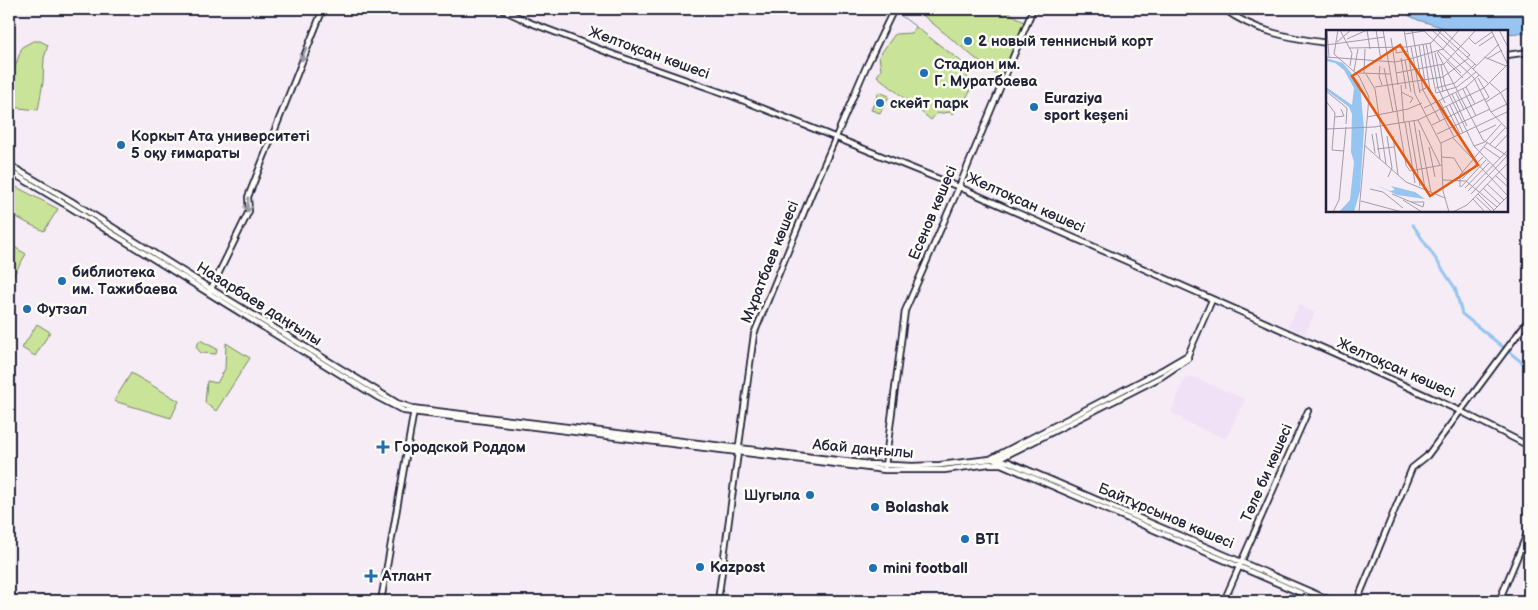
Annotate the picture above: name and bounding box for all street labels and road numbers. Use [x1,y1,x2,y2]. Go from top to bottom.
street label: Желтоқсан көшесі [586,22,712,84]
street label: Есенов көшесі [905,163,961,263]
street label: Желтоқсан көшесі [964,168,1088,238]
street label: Мұратбаев көшесі [737,198,803,326]
street label: Назарбаев даңғылы [193,258,325,350]
street label: Желтоқсан көшесі [1334,333,1458,403]
street label: Төле би көшесі [1237,421,1297,525]
street label: Абай даңғылы [811,435,914,463]
street label: Байтұрсынов көшесі [1095,479,1237,553]

